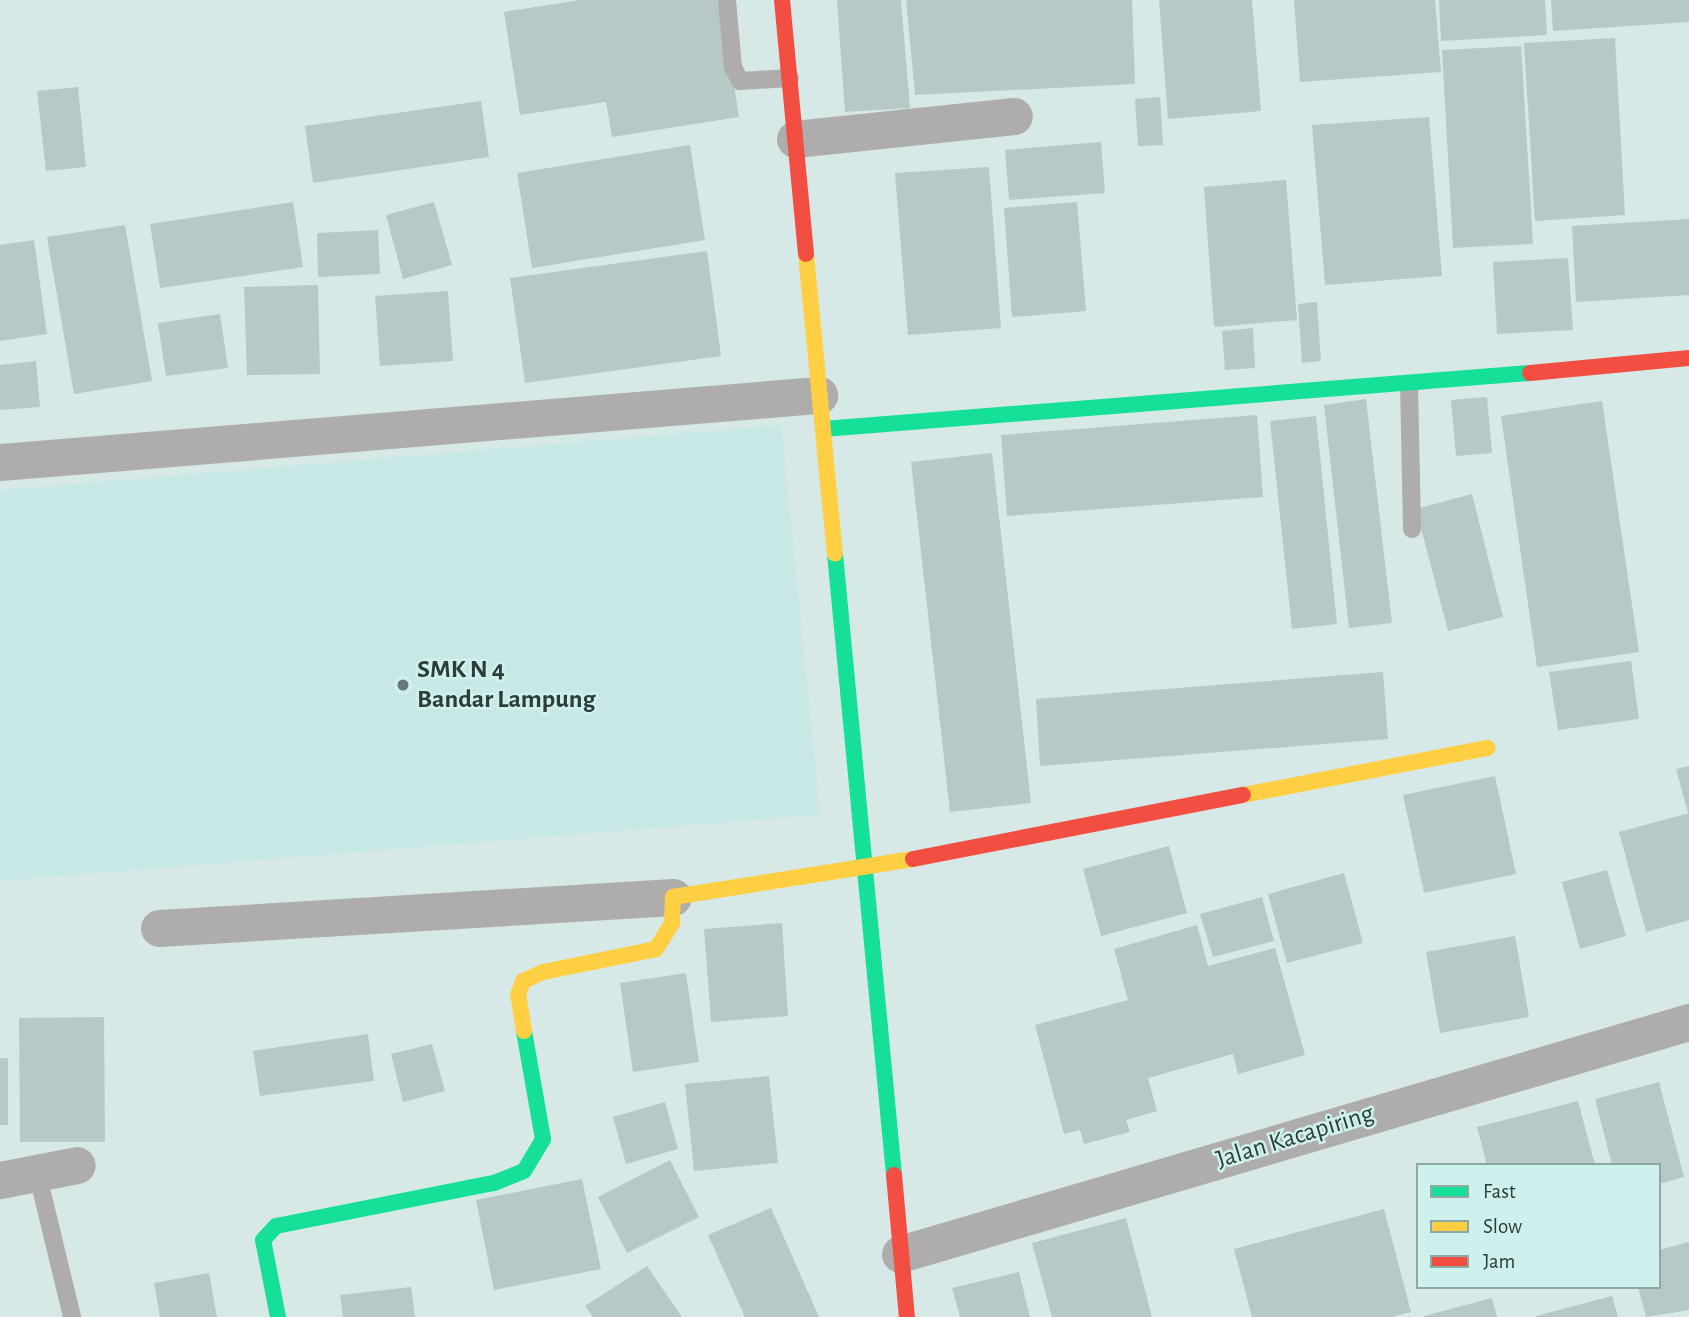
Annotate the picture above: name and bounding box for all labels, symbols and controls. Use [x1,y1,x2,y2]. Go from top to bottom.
place label: SMK N 4 Bandar Lampung [417,654,595,716]
marker: SMK N 4 Bandar Lampung [395,677,411,693]
street label: Jalan Kacapiring [1212,1098,1378,1176]
legend [1416,1163,1661,1289]
text: Fast [1483,1181,1516,1202]
text: Slow [1483,1216,1522,1237]
text: Jam [1483,1251,1515,1272]

